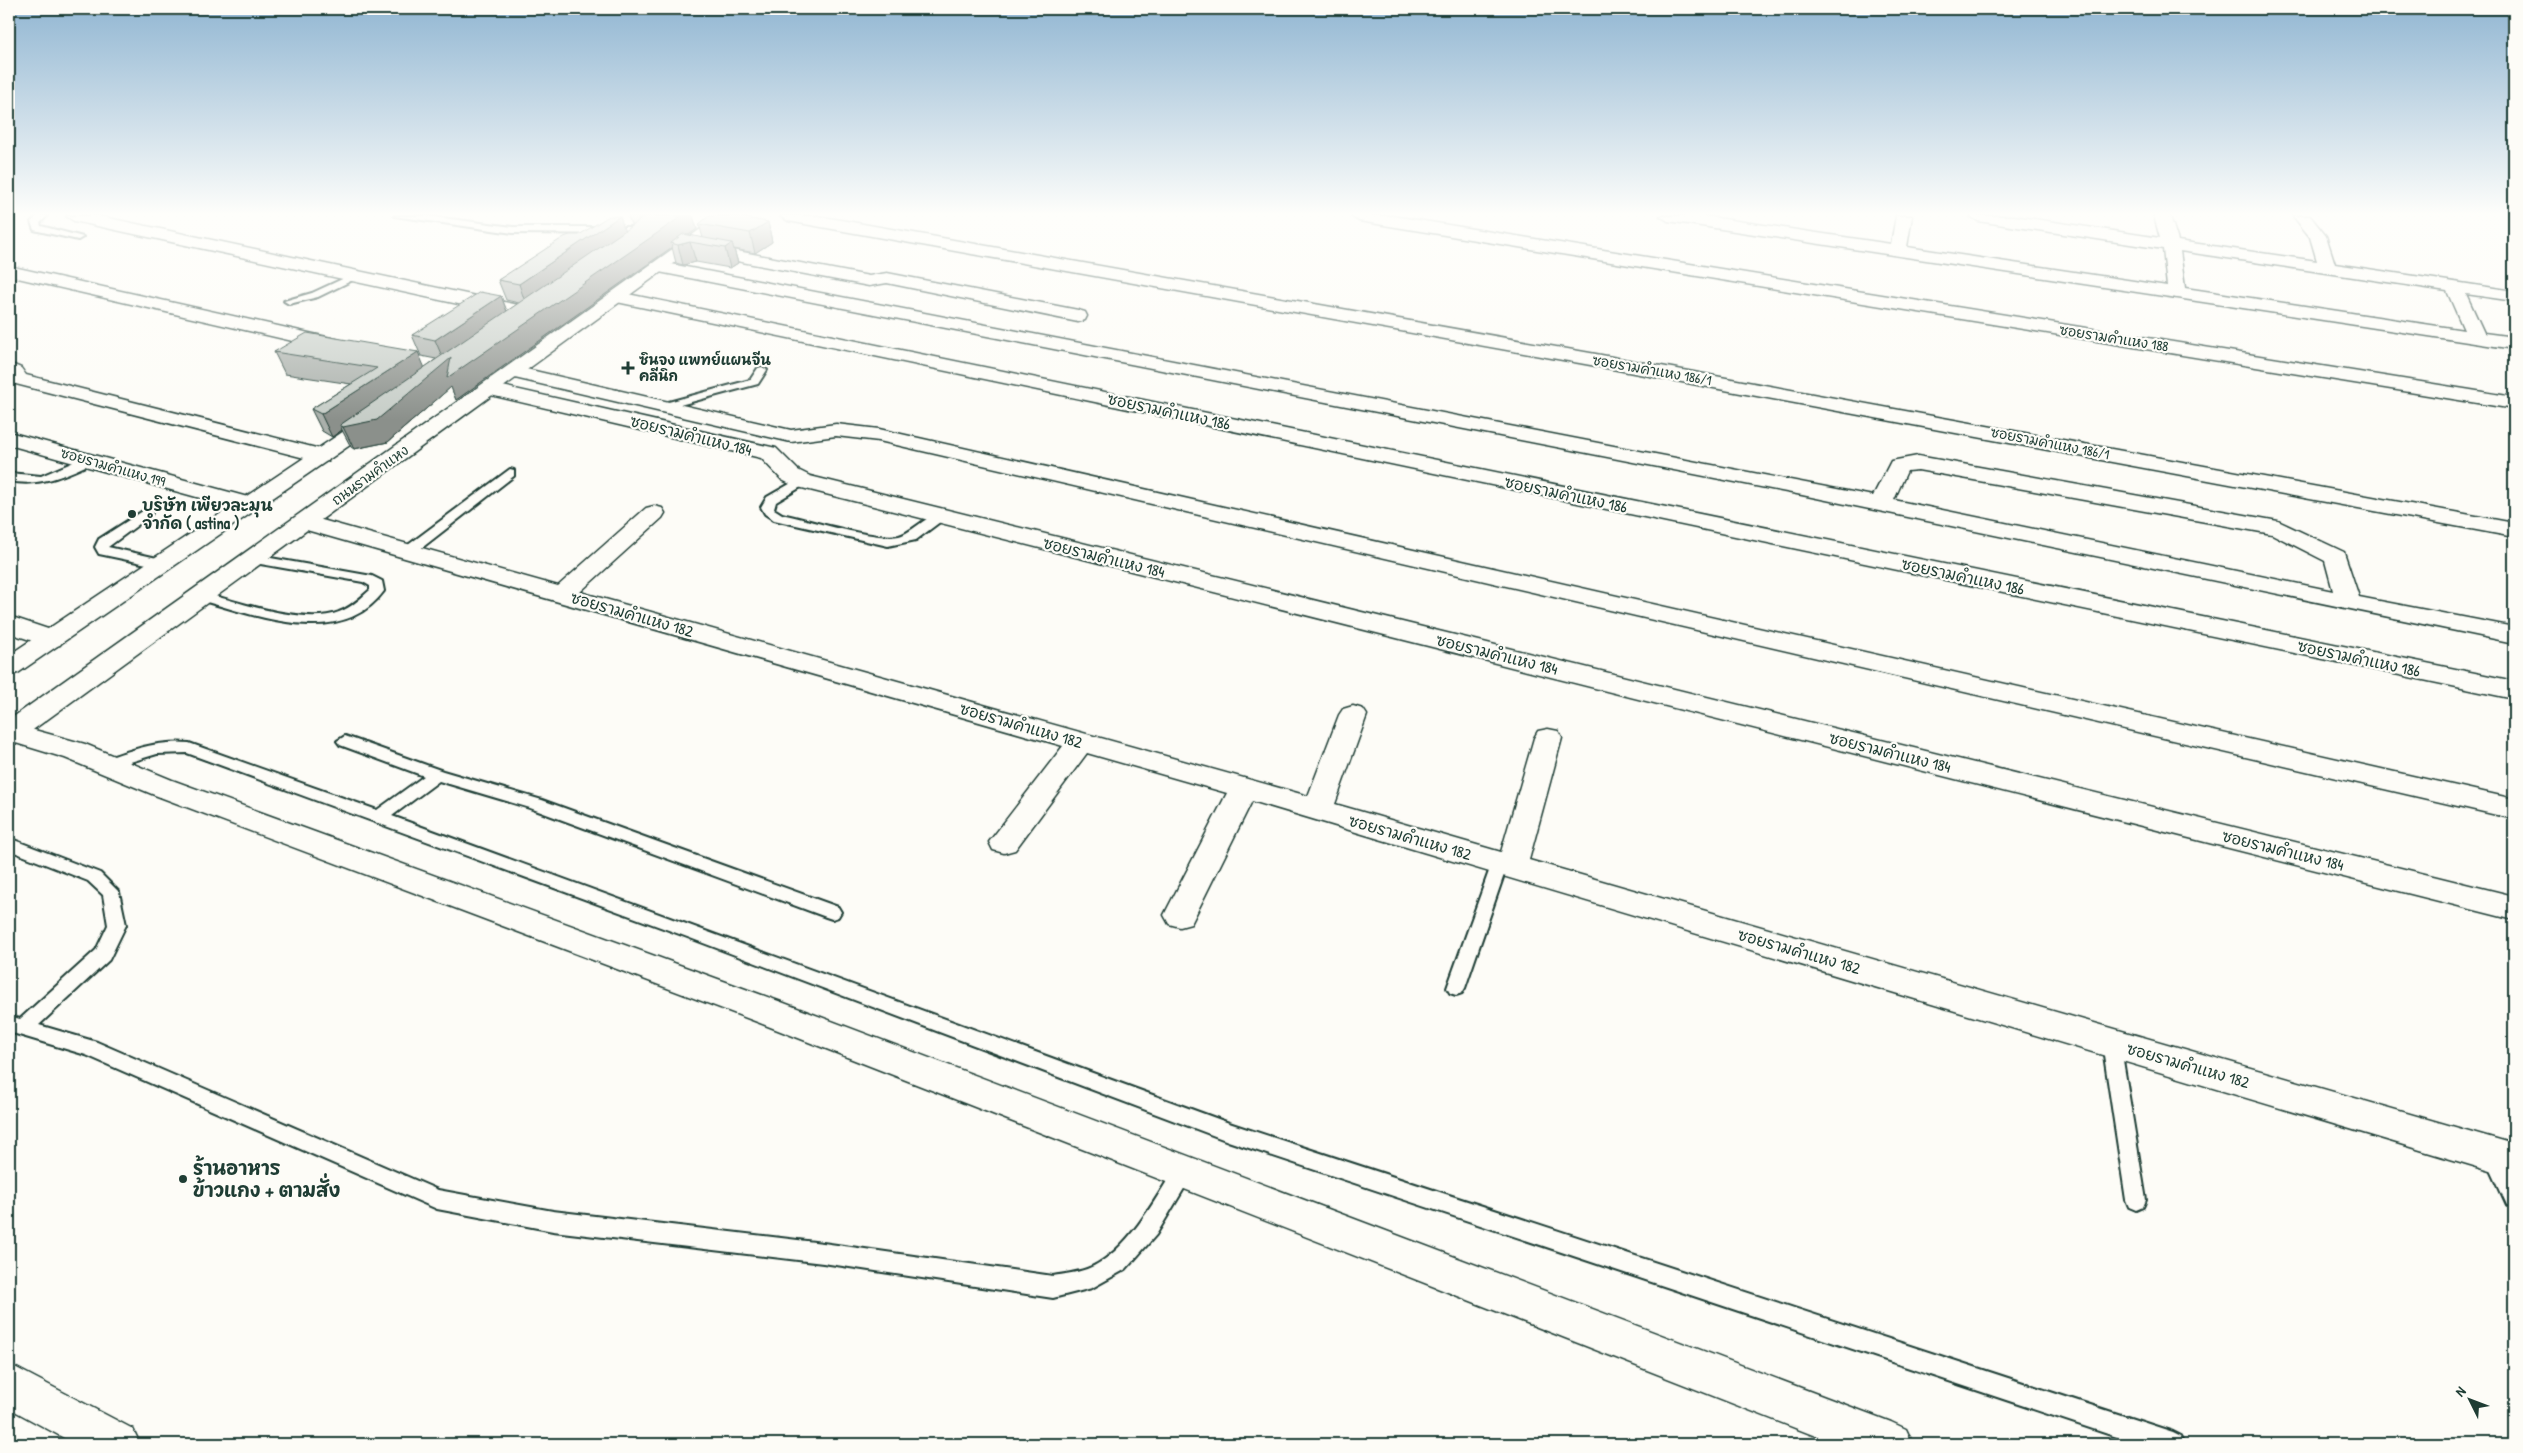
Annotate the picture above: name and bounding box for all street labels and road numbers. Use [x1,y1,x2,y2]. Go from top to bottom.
street label: ซอยรามคำแหง 188 [2058,320,2170,356]
street label: ซอยรามคำแหง 186/1 [1591,350,1713,389]
street label: ซอยรามคำแหง 186 [1105,387,1233,435]
street label: ซอยรามคำแหง 184 [628,409,754,461]
street label: ซอยรามคำแหง 186/1 [1989,422,2111,463]
street label: ถนนรามคำแหง [327,440,412,509]
street label: ซอยรามคำแหง 199 [58,442,168,491]
street label: ซอยรามคำแหง 186 [1502,470,1630,518]
street label: ซอยรามคำแหง 184 [1041,531,1167,583]
street label: ซอยรามคำแหง 186 [1899,552,2027,600]
street label: ซอยรามคำแหง 182 [568,586,696,642]
street label: ซอยรามคำแหง 184 [1434,628,1560,680]
street label: ซอยรามคำแหง 186 [2295,634,2423,682]
street label: ซอยรามคำแหง 182 [957,697,1085,753]
street label: ซอยรามคำแหง 184 [1827,726,1953,778]
street label: ซอยรามคำแหง 182 [1346,809,1474,865]
street label: ซอยรามคำแหง 184 [2220,824,2346,876]
street label: ซอยรามคำแหง 182 [1735,923,1863,979]
street label: ซอยรามคำแหง 182 [2124,1037,2252,1093]

